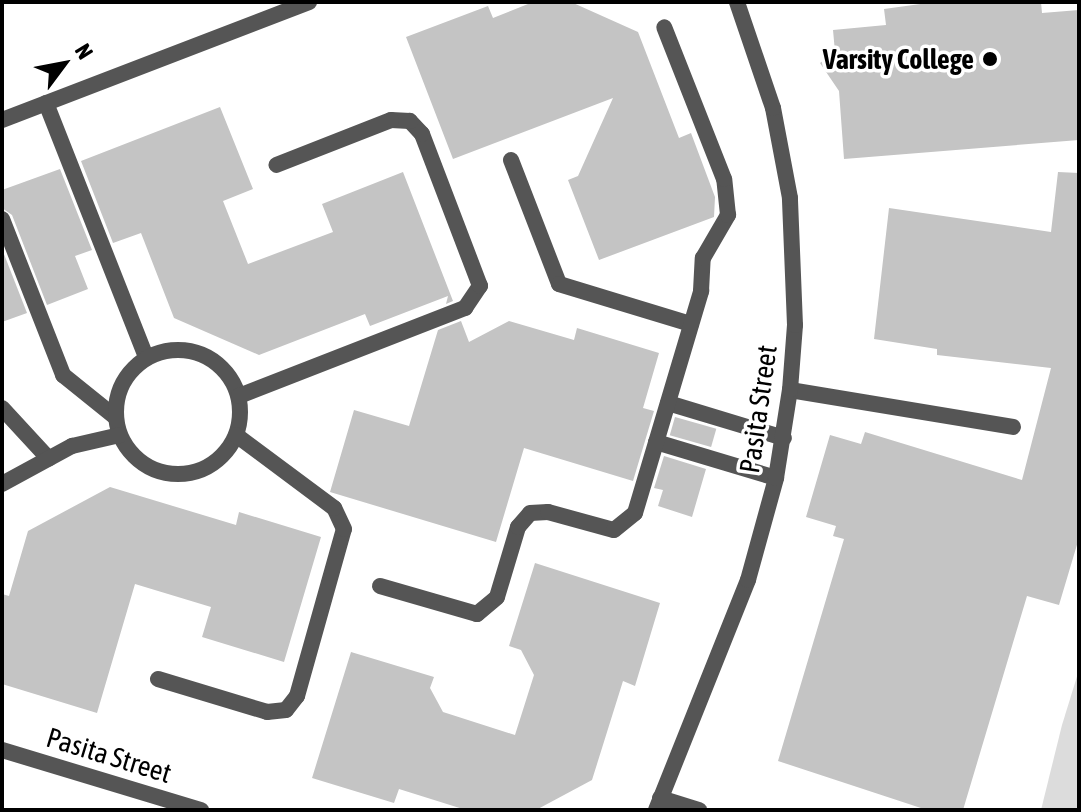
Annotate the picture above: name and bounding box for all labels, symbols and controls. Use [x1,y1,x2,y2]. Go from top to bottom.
north arrow [24,24,104,104]
text: N [70,39,99,64]
place label: Varsity College [823,42,974,76]
marker: Varsity College [981,50,999,68]
street label: Pasita Street [732,343,784,475]
street label: Pasita Street [42,720,176,790]

